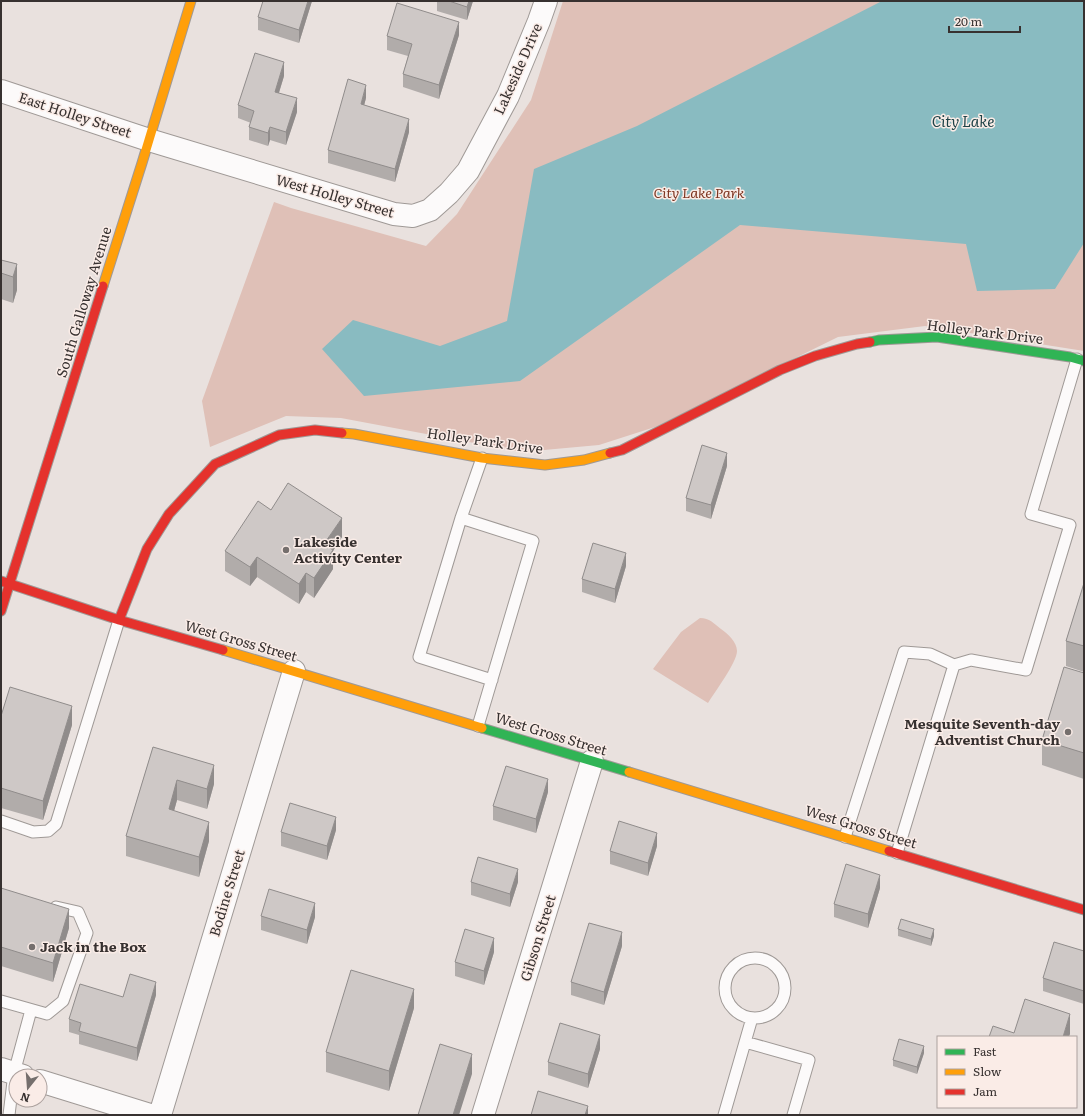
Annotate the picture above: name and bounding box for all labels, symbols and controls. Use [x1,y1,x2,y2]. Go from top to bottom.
scale bar [949,8,1020,34]
text: 20 m [955,12,982,30]
street label: Lakeside Drive [488,20,546,118]
street label: East Holley Street [16,86,135,142]
water label: City Lake [932,109,994,132]
street label: West Holley Street [274,169,397,222]
park label: City Lake Park [654,182,745,202]
street label: South Galloway Avenue [51,224,116,380]
street label: Holley Park Drive [926,314,1044,348]
street label: Holley Park Drive [426,422,544,458]
place label: Lakeside Activity Center [294,531,403,567]
marker: Lakeside Activity Center [281,545,291,555]
street label: West Gross Street [183,614,300,666]
street label: West Gross Street [493,706,610,760]
place label: Mesquite Seventh-day Adventist Church [904,713,1060,749]
marker: Mesquite Seventh-day Adventist Church [1063,727,1073,737]
street label: West Gross Street [803,799,920,853]
street label: Bodine Street [203,846,249,939]
street label: Gibson Street [514,892,560,984]
place label: Jack in the Box [40,936,147,956]
marker: Jack in the Box [27,942,37,952]
legend [937,1036,1077,1108]
text: Fast [973,1042,997,1060]
text: Slow [973,1062,1002,1080]
north arrow [8,1068,48,1108]
text: Jam [973,1082,998,1100]
text: N [18,1090,32,1108]

